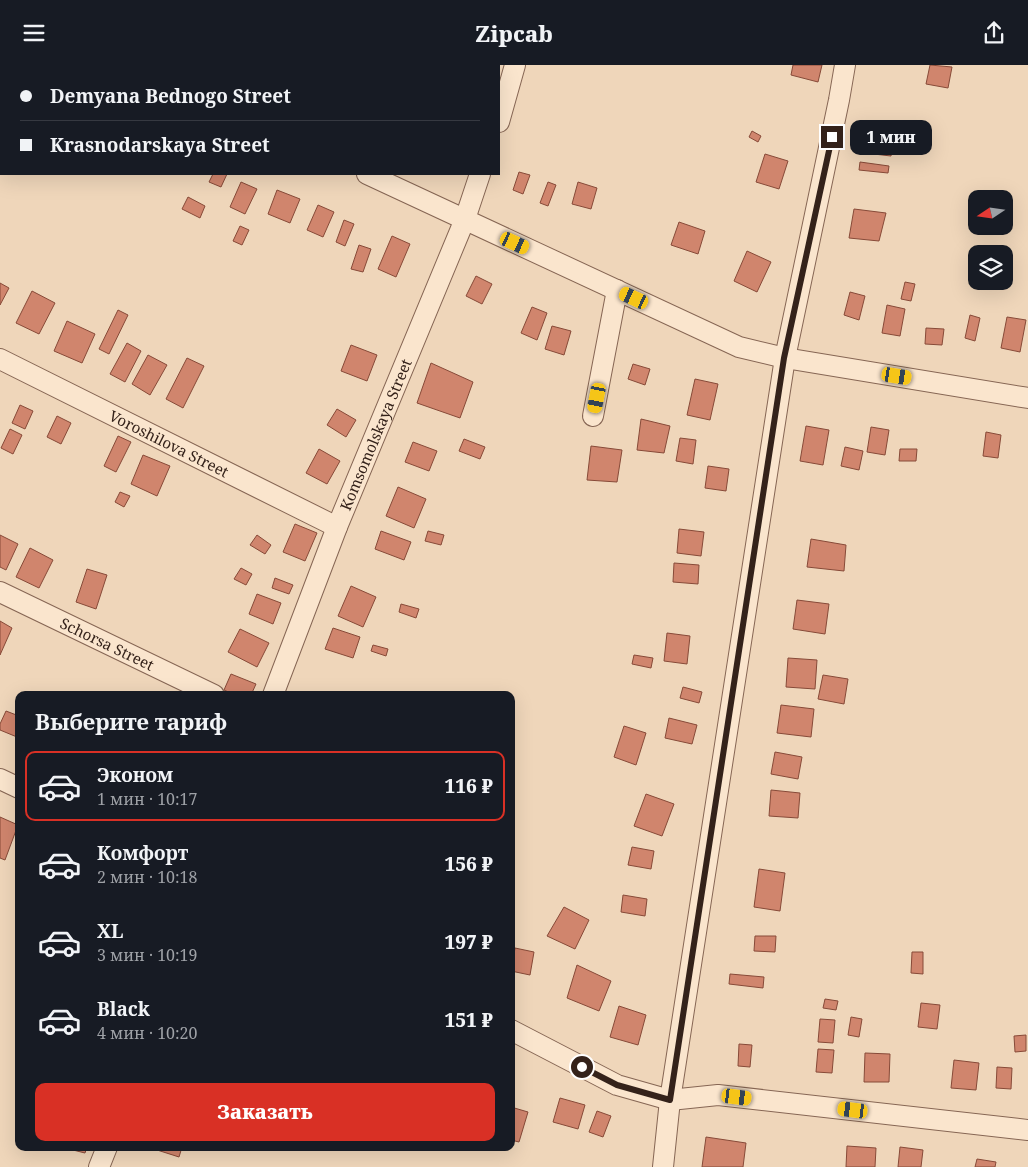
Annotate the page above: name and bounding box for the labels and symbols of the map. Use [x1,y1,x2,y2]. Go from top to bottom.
callout: 1 мин [850,119,932,155]
route end [821,126,843,148]
north arrow [968,190,1012,235]
car [498,230,531,256]
car [617,285,650,311]
street label: Komsomolskaya Street [335,356,416,513]
car [881,366,912,386]
car [586,382,607,414]
street label: Voroshilova Street [106,405,232,481]
street label: Schorsa Street [57,613,157,675]
route start [571,1056,593,1078]
car [721,1088,752,1106]
car [837,1101,868,1119]

